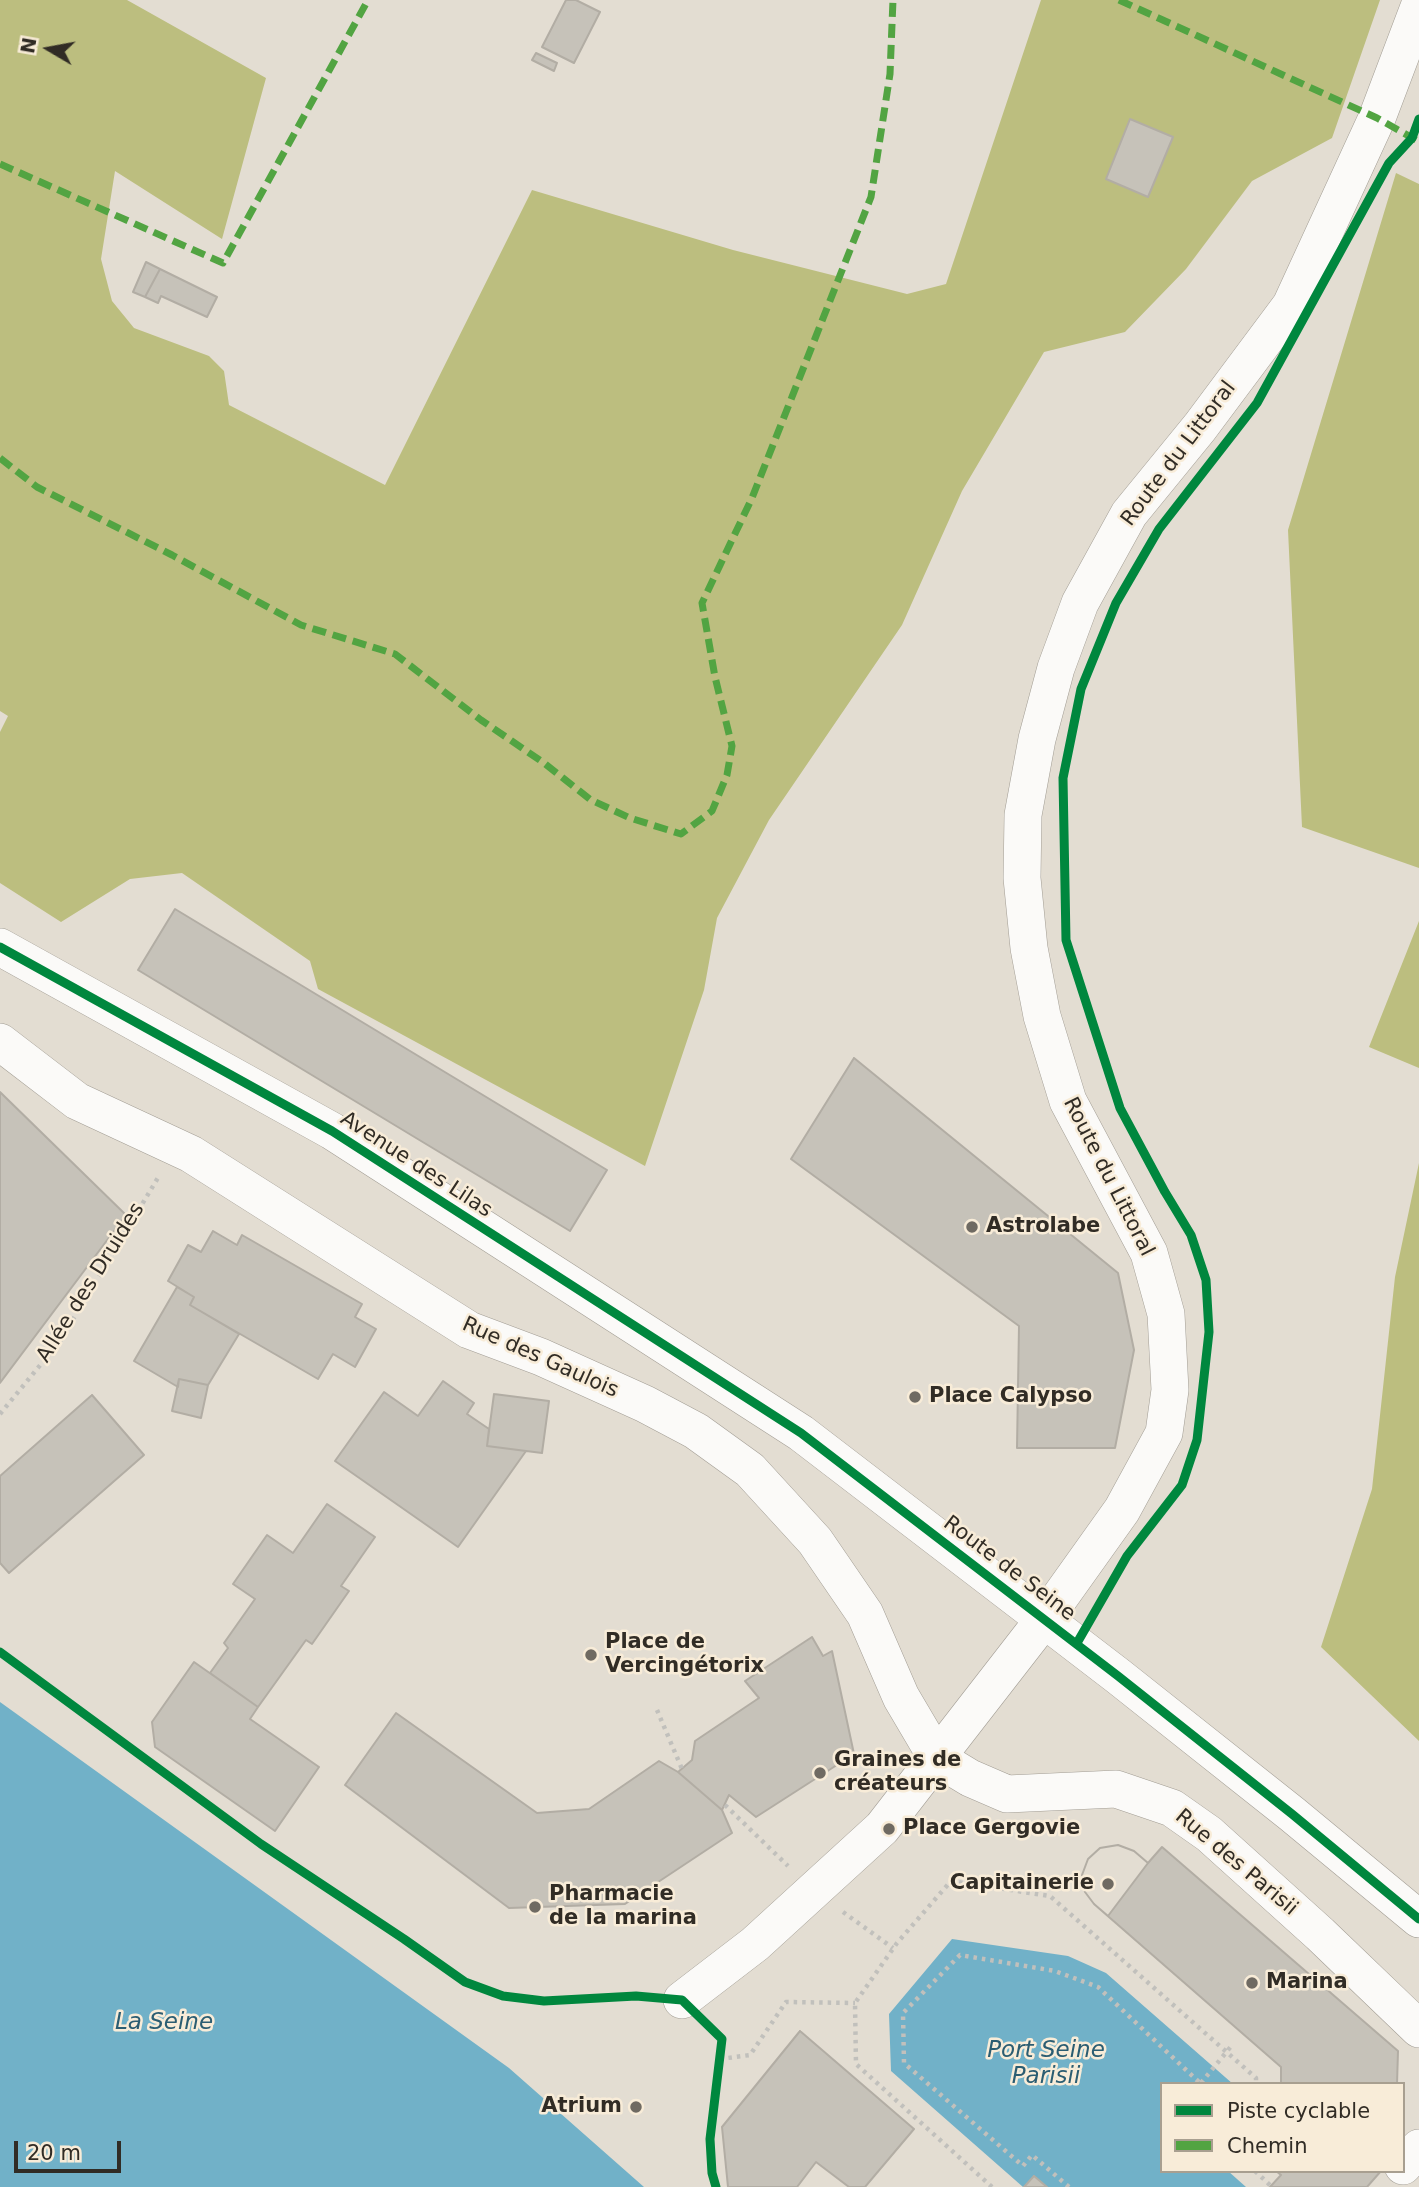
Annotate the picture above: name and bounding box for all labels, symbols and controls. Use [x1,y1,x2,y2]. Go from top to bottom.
north arrow [14,14,84,84]
text: N [16,36,41,55]
street label: Route du Littoral [1116,376,1242,532]
street label: Route du Littoral [1057,1093,1159,1261]
street label: Avenue des Lilas [335,1107,497,1223]
street label: Allée des Druides [32,1198,150,1368]
place label: Astrolabe [986,1214,1100,1240]
marker: Astrolabe [964,1219,980,1235]
street label: Rue des Gaulois [458,1312,622,1404]
place label: Place Calypso [929,1384,1092,1410]
marker: Place Calypso [907,1389,923,1405]
street label: Route de Seine [938,1511,1080,1627]
place label: Place de Vercingétorix [605,1630,764,1680]
marker: Place de Vercingétorix [583,1647,599,1663]
place label: Graines de créateurs [834,1748,961,1798]
marker: Graines de créateurs [812,1765,828,1781]
street label: Rue des Parisii [1170,1804,1302,1922]
place label: Place Gergovie [903,1816,1080,1842]
marker: Place Gergovie [881,1821,897,1837]
place label: Capitainerie [950,1871,1094,1897]
marker: Capitainerie [1100,1876,1116,1892]
place label: Pharmacie de la marina [549,1882,697,1932]
marker: Pharmacie de la marina [527,1899,543,1915]
place label: Marina [1266,1970,1348,1996]
marker: Marina [1244,1975,1260,1991]
water label: La Seine [115,2009,213,2037]
water label: Port Seine Parisii [987,2037,1105,2091]
legend [1160,2082,1405,2173]
place label: Atrium [541,2094,622,2120]
marker: Atrium [628,2099,644,2115]
text: Piste cyclable [1227,2099,1370,2123]
scale bar [18,2128,124,2172]
text: Chemin [1227,2134,1308,2158]
text: 20 m [27,2141,81,2165]

